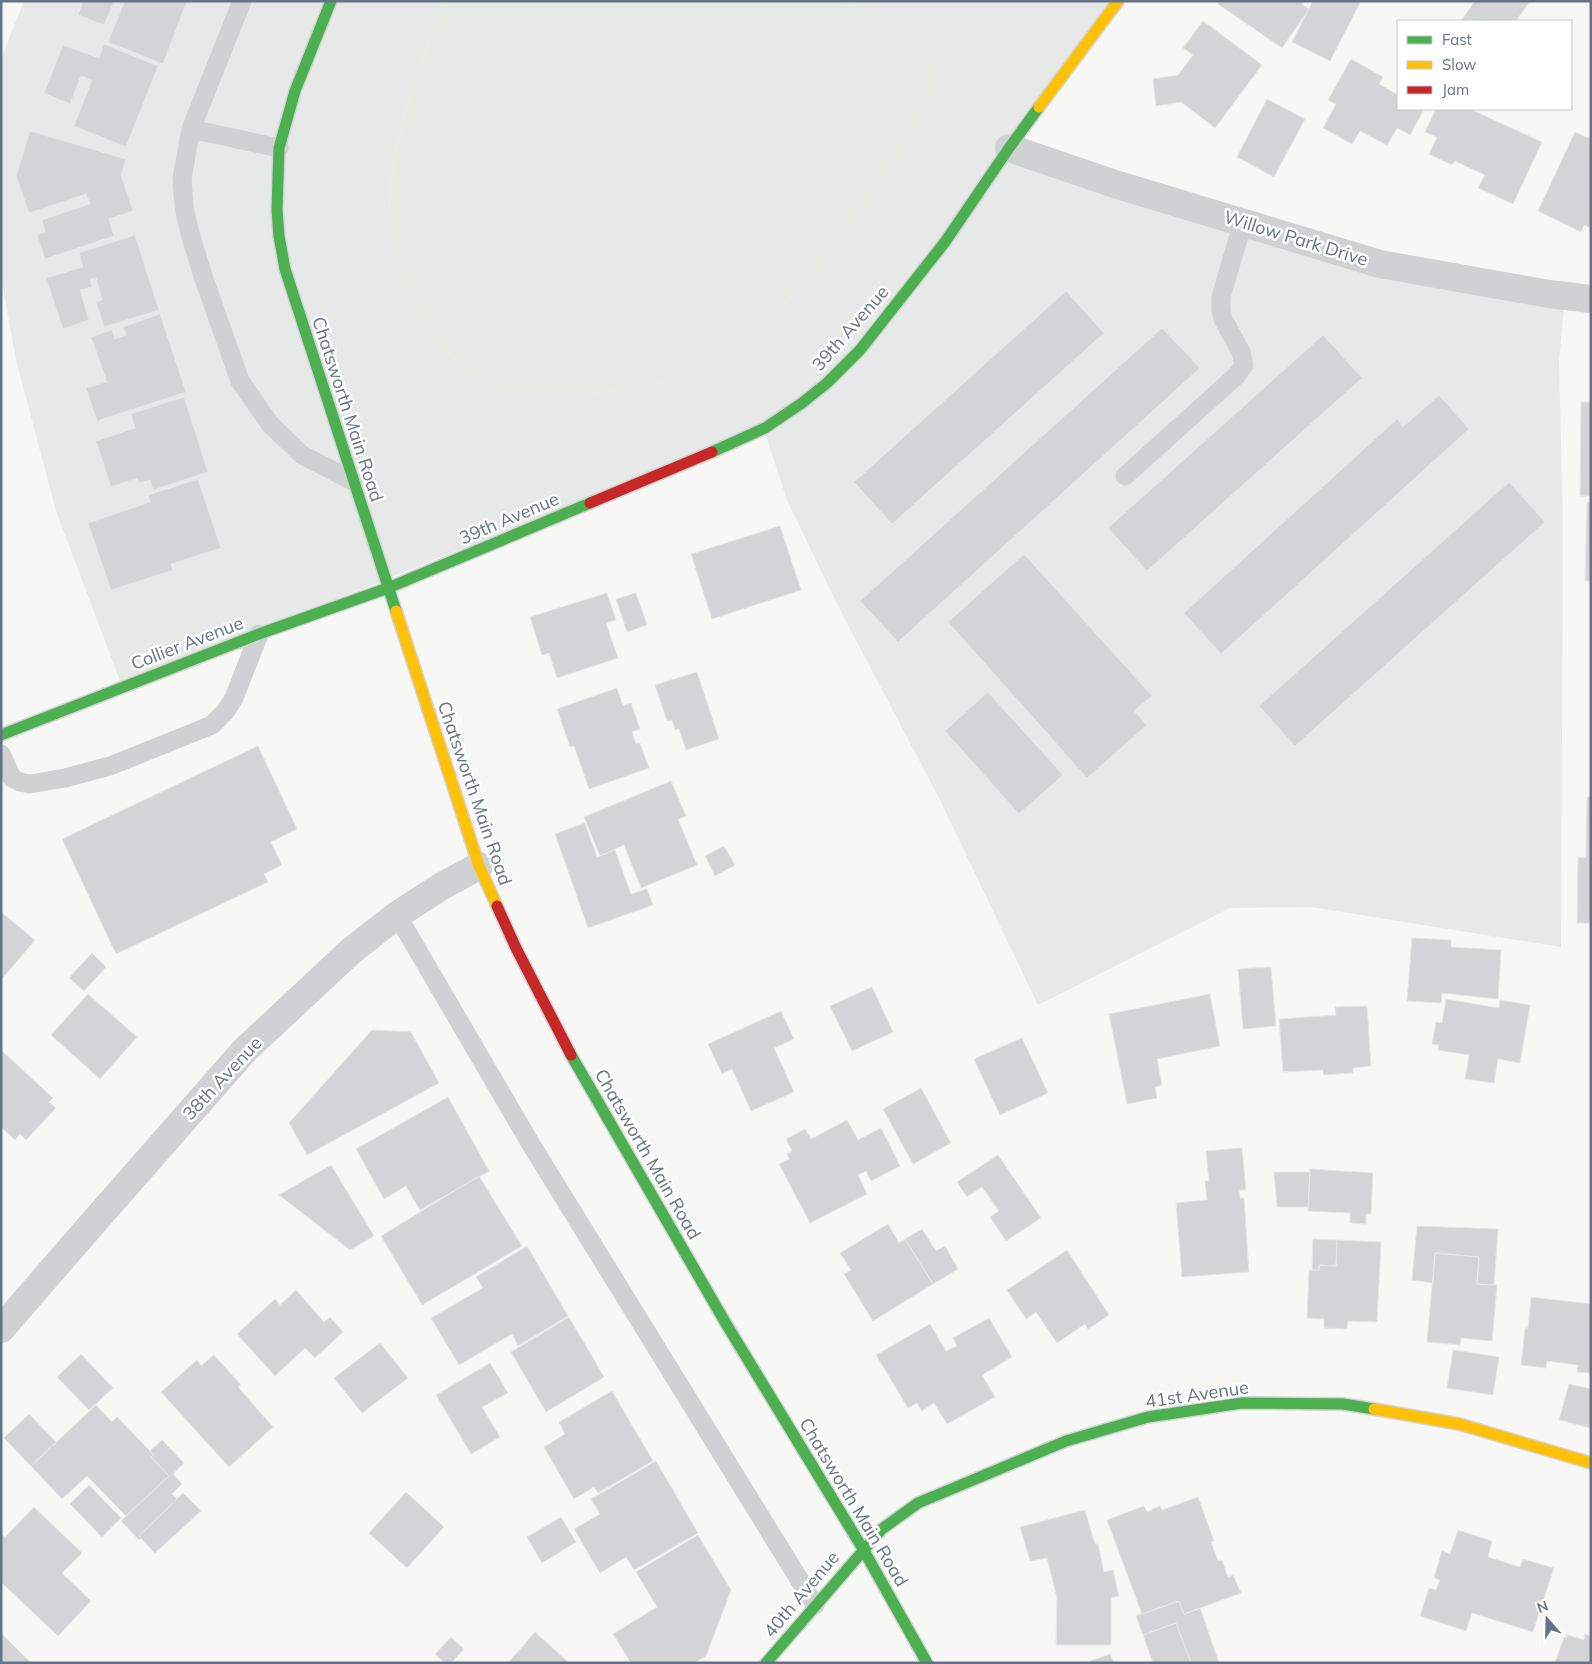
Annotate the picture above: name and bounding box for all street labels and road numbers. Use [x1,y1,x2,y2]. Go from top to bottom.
street label: Willow Park Drive [1221,205,1371,271]
street label: 39th Avenue [807,281,893,375]
street label: Chatsworth Main Road [307,314,389,504]
street label: 39th Avenue [456,487,562,549]
street label: Collier Avenue [128,611,246,675]
street label: Chatsworth Main Road [433,698,517,888]
street label: 38th Avenue [177,1031,267,1125]
street label: Chatsworth Main Road [590,1065,706,1243]
street label: 41st Avenue [1144,1375,1250,1413]
street label: Chatsworth Main Road [794,1413,914,1591]
street label: 40th Avenue [758,1546,844,1642]

